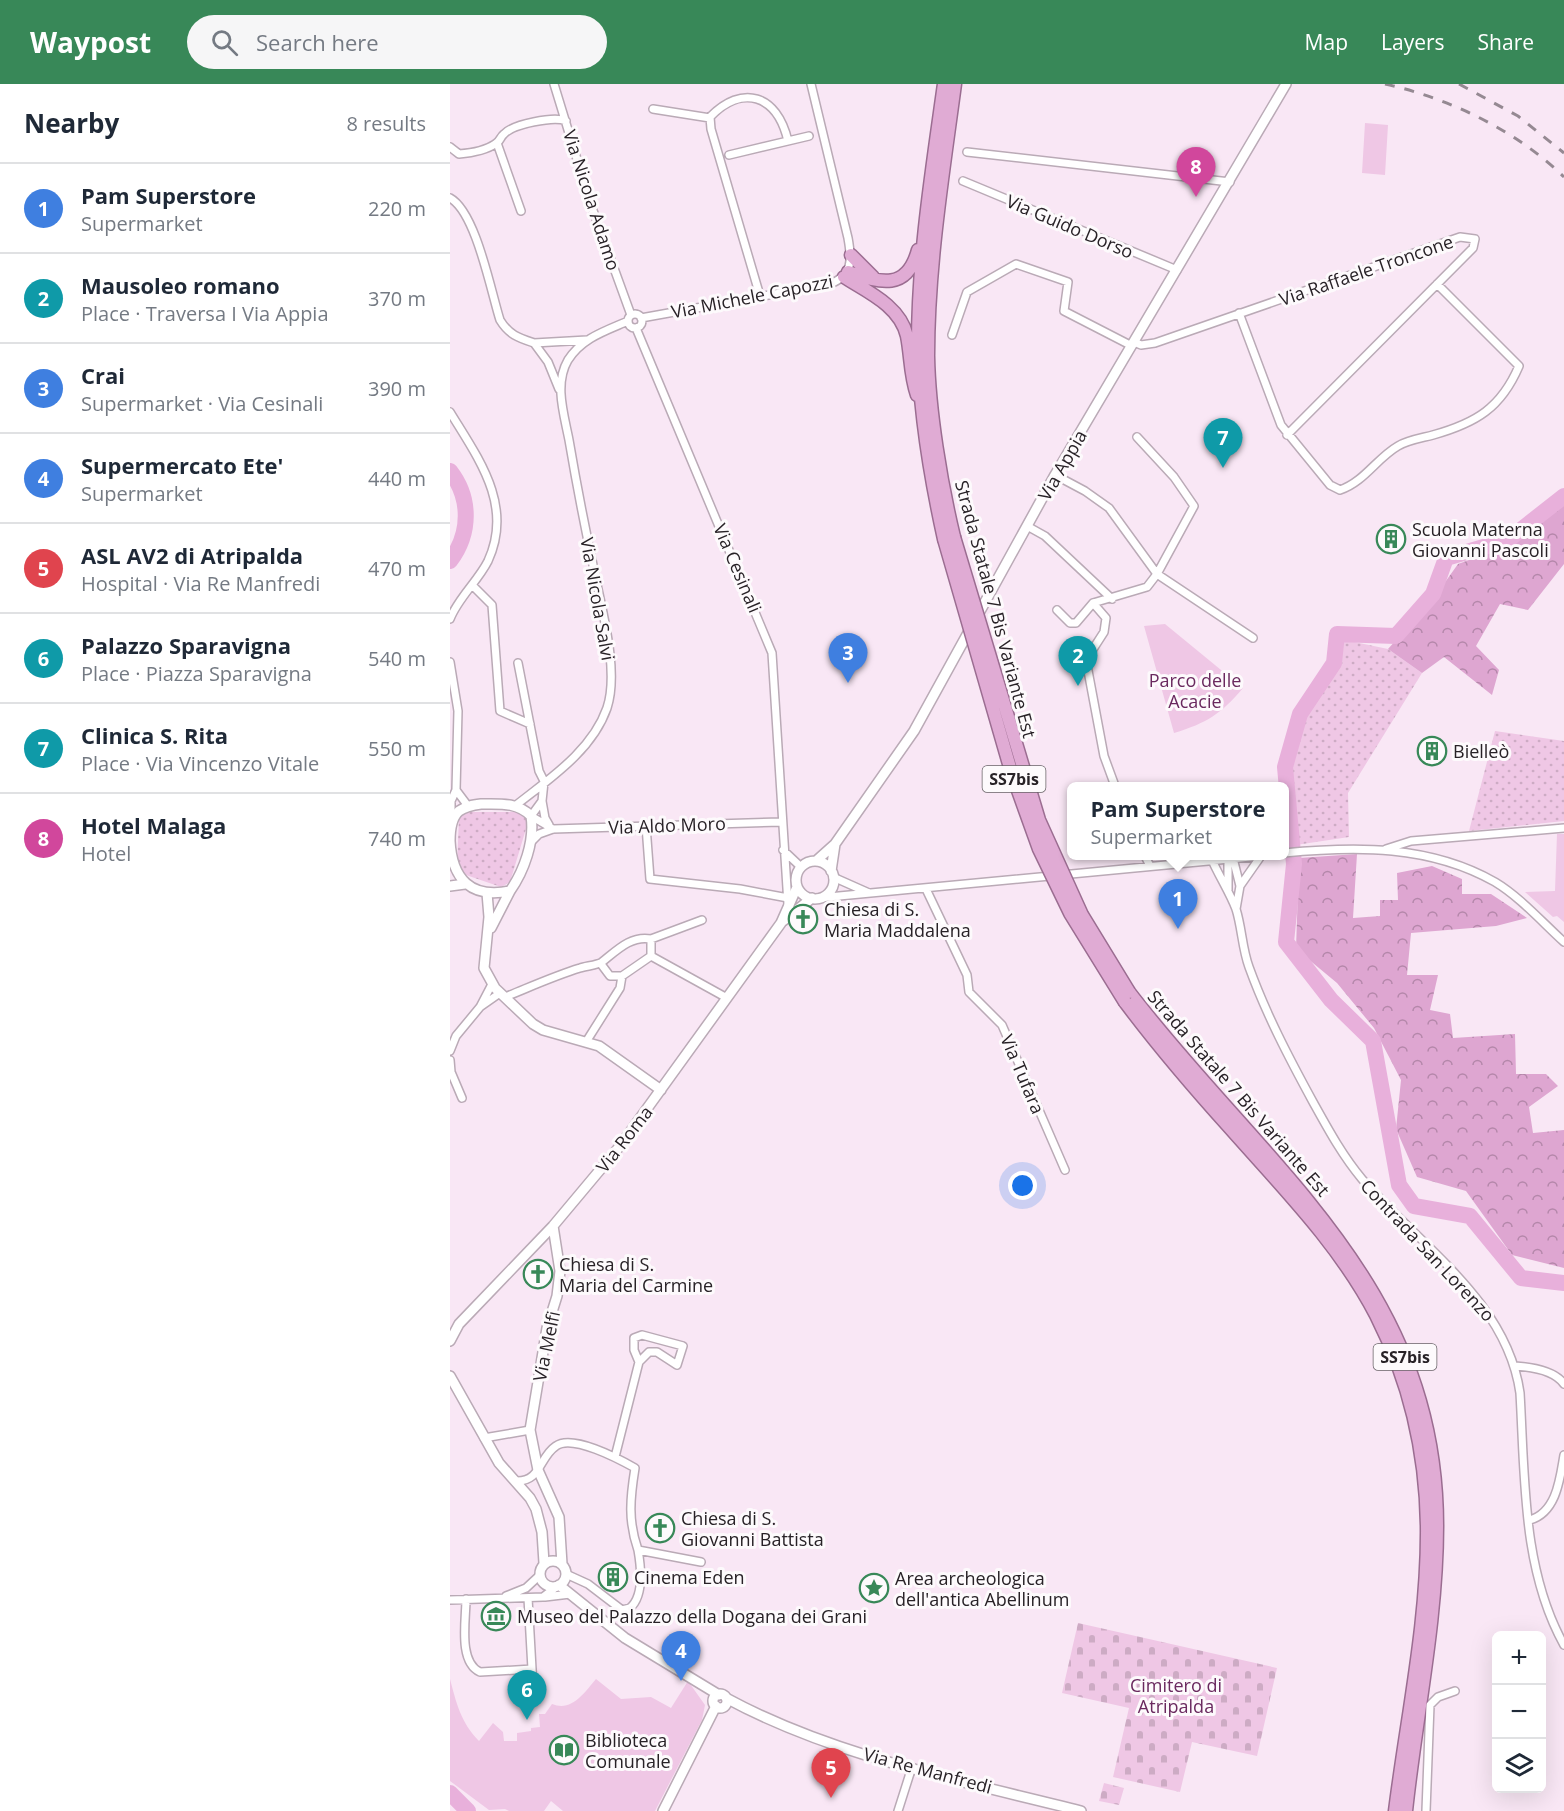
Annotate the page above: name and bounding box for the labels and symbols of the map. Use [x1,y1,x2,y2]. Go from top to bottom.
street label: Via Nicola Adamo [558,127,626,273]
pin: 8 [1176,147,1216,197]
street label: Via Guido Dorso [1003,188,1137,264]
street label: Via Raffaele Troncone [1276,229,1456,311]
street label: Via Michele Capozzi [669,269,835,323]
pin: 7 [1204,418,1242,468]
street label: Via Appia [1032,425,1092,505]
street label: Strada Statale 7 Bis Variante Est [950,478,1042,740]
place label: Scuola Materna Giovanni Pascoli [1412,517,1549,562]
street label: Via Cesinali [708,520,768,616]
building icon: Scuola Materna Giovanni Pascoli [1375,523,1407,555]
street label: Via Nicola Salvi [575,536,621,662]
pin: 3 [828,634,868,683]
pin: 2 [1058,636,1098,686]
park label: Parco delle Acacie [1149,668,1241,713]
building icon: Bielleò [1416,735,1448,767]
place label: Bielleò [1453,739,1509,763]
road number: SS7bis [982,766,1046,792]
street label: Via Aldo Moro [608,811,726,839]
pin: 1 [1158,880,1198,929]
place label: Chiesa di S. Maria Maddalena [824,897,971,942]
church icon: Chiesa di S. Maria Maddalena [787,903,819,935]
street label: Strada Statale 7 Bis Variante Est [1143,985,1335,1201]
street label: Via Tufara [995,1030,1051,1118]
street label: Via Roma [590,1101,658,1177]
your location [1008,1171,1037,1200]
street label: Contrada San Lorenzo [1356,1174,1500,1326]
place label: Chiesa di S. Maria del Carmine [559,1252,713,1297]
church icon: Chiesa di S. Maria del Carmine [522,1258,554,1290]
street label: Via Melfi [527,1309,565,1383]
road number: SS7bis [1374,1344,1436,1370]
place label: Chiesa di S. Giovanni Battista [681,1506,824,1551]
church icon: Chiesa di S. Giovanni Battista [644,1512,676,1544]
building icon: Cinema Eden [597,1561,629,1593]
place label: Cinema Eden [634,1565,745,1589]
place label: Area archeologica dell'antica Abellinum [895,1566,1069,1611]
place icon: Area archeologica dell'antica Abellinum [858,1572,890,1604]
museum icon: Museo del Palazzo della Dogana dei Grani [480,1600,512,1632]
place label: Museo del Palazzo della Dogana dei Grani [517,1604,867,1628]
pin: 4 [662,1632,700,1681]
pin: 6 [508,1670,547,1720]
park label: Cimitero di Atripalda [1130,1673,1222,1718]
place label: Biblioteca Comunale [585,1728,671,1773]
library icon: Biblioteca Comunale [548,1734,580,1766]
street label: Via Re Manfredi [861,1741,995,1799]
pin: 5 [812,1748,850,1798]

